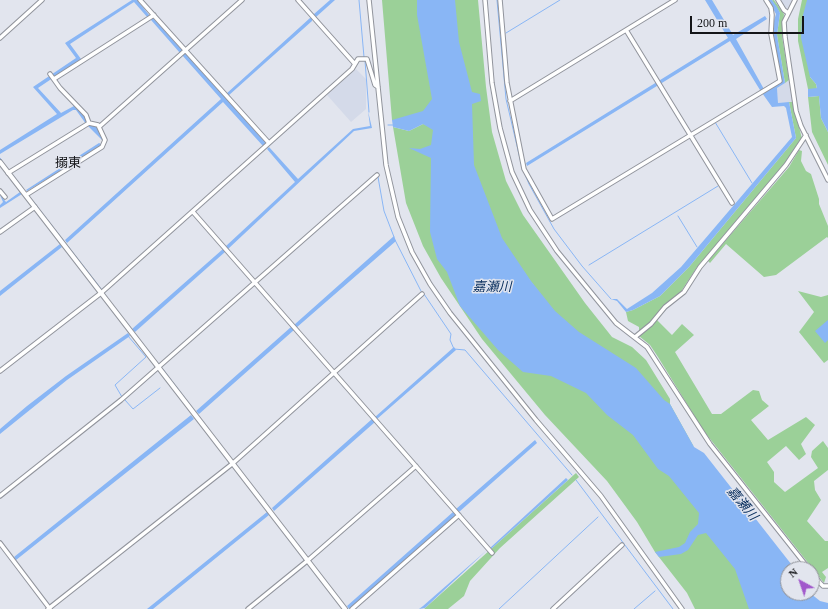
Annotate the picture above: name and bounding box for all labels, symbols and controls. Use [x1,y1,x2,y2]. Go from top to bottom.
scale bar [692,8,806,34]
text: 200 m [697,16,727,30]
district label: 搦東 [55,156,81,172]
water label: 嘉瀬川 [473,280,511,296]
water label: 嘉瀬川 [723,484,761,524]
north arrow [780,561,820,601]
text: N [786,565,800,580]

